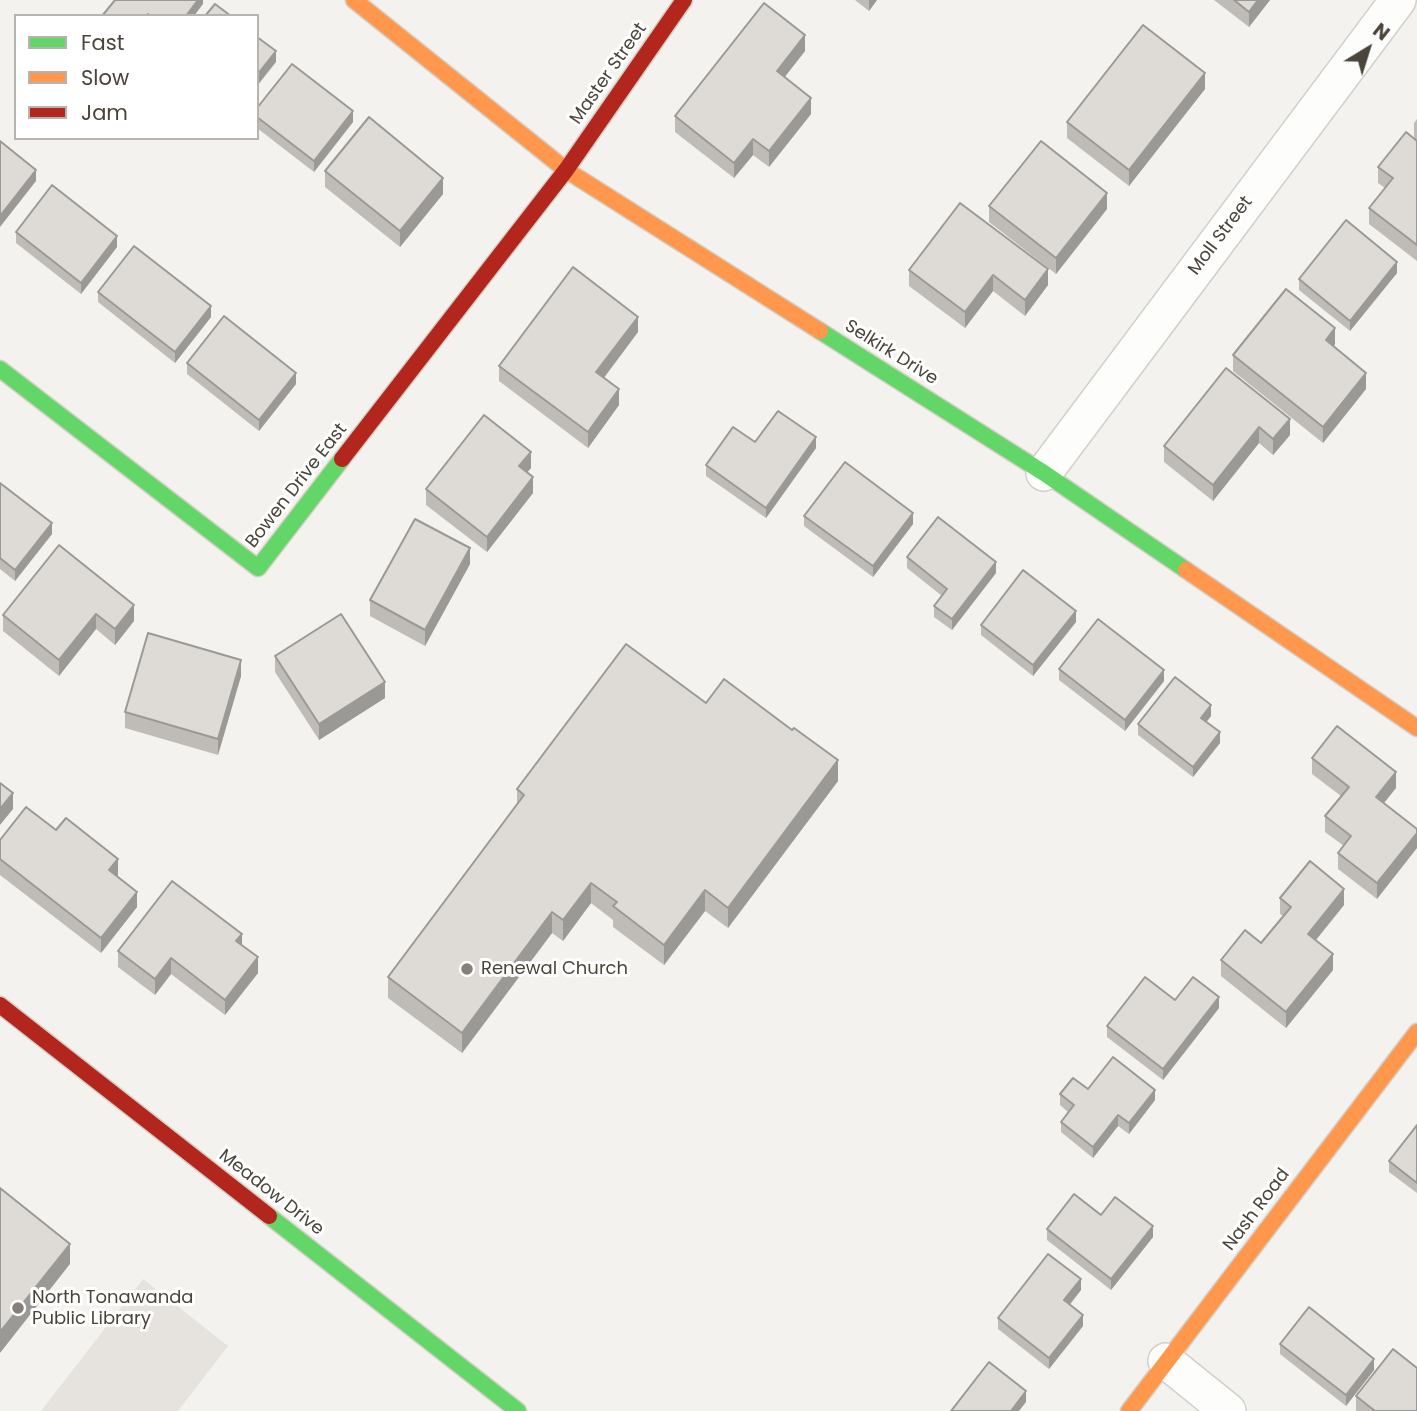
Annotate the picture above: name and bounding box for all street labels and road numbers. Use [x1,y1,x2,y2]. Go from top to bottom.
street label: Master Street [566,19,652,129]
street label: Moll Street [1184,192,1258,280]
street label: Selkirk Drive [840,316,942,390]
street label: Bowen Drive East [242,419,352,553]
street label: Meadow Drive [214,1145,328,1241]
street label: Nash Road [1219,1165,1295,1255]

